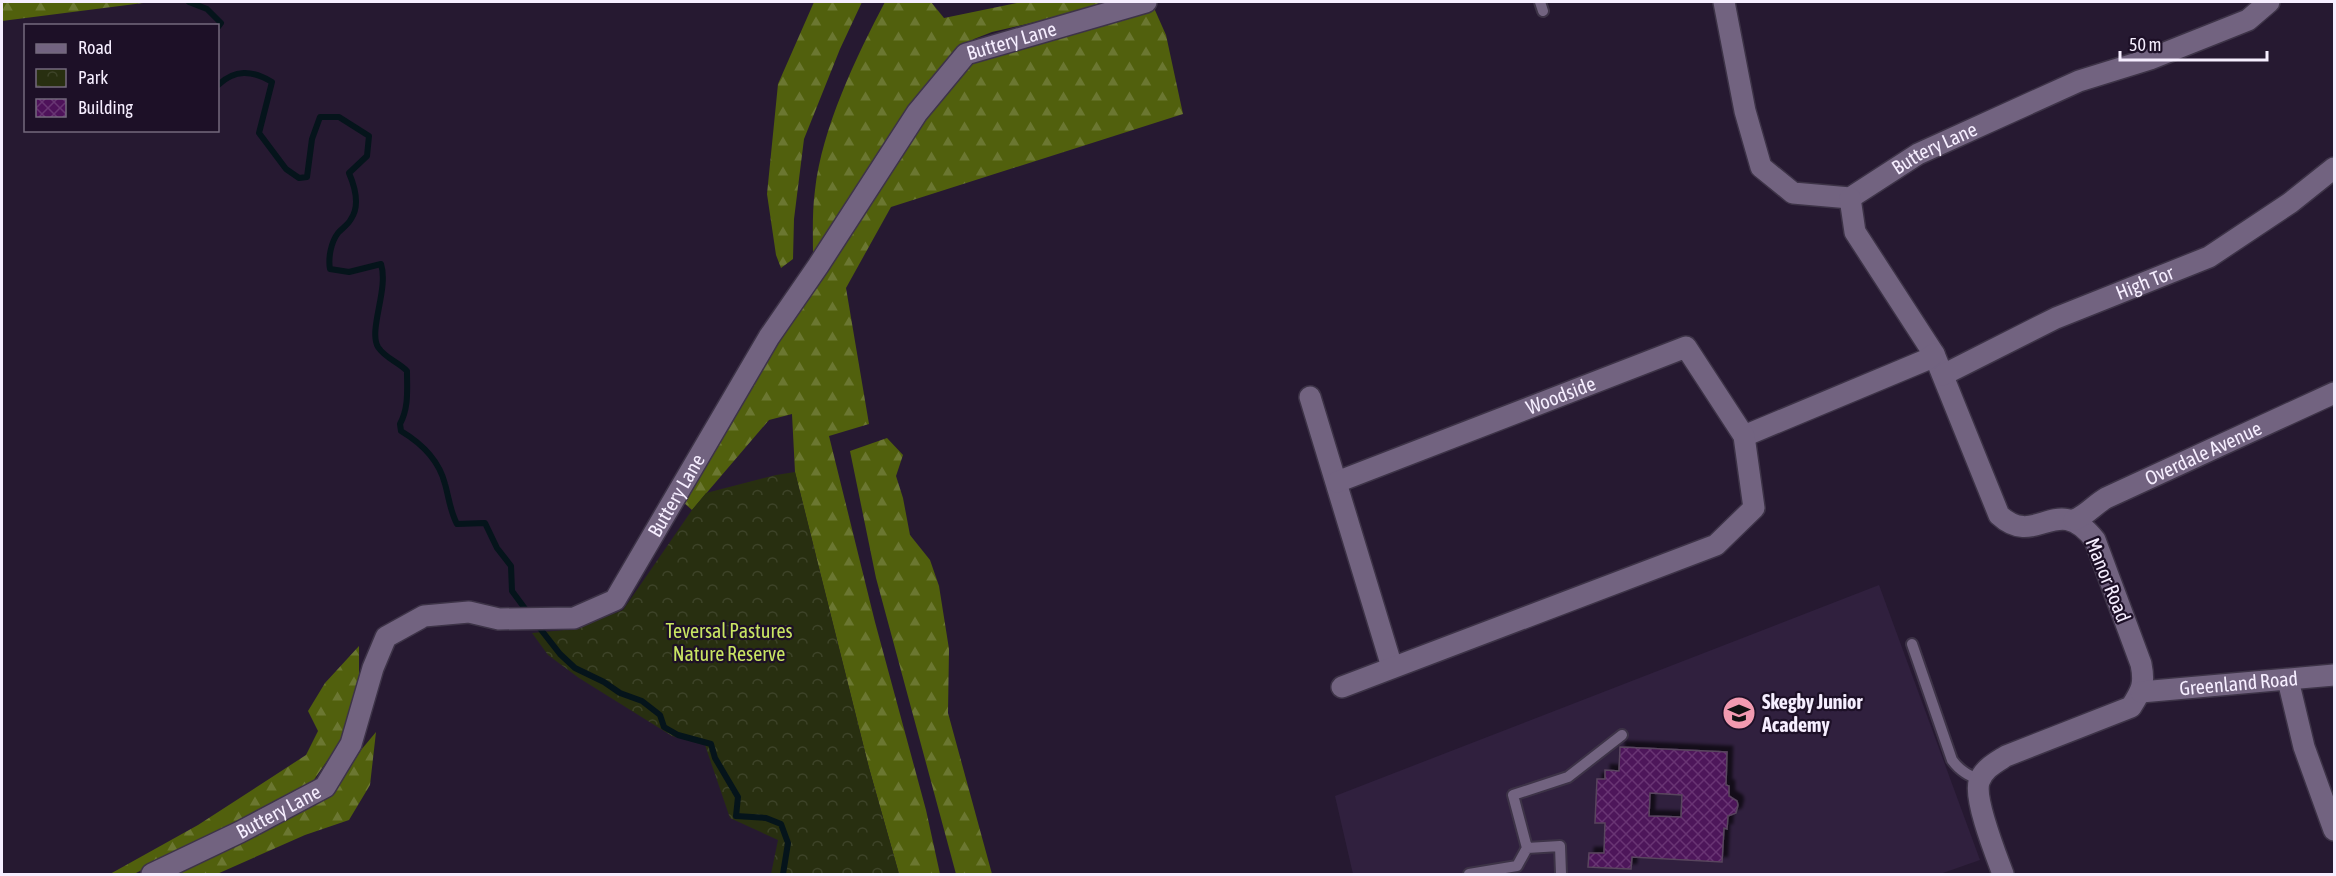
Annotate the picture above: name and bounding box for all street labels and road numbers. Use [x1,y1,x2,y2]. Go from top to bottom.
street label: Buttery Lane [964,17,1059,64]
street label: Buttery Lane [1887,117,1980,179]
street label: High Tor [2112,260,2178,304]
street label: Woodside [1523,371,1599,419]
street label: Overdale Avenue [2141,416,2265,490]
street label: Buttery Lane [643,450,709,541]
street label: Manor Road [2081,534,2136,625]
street label: Greenland Road [2178,666,2299,700]
street label: Buttery Lane [232,779,324,843]

